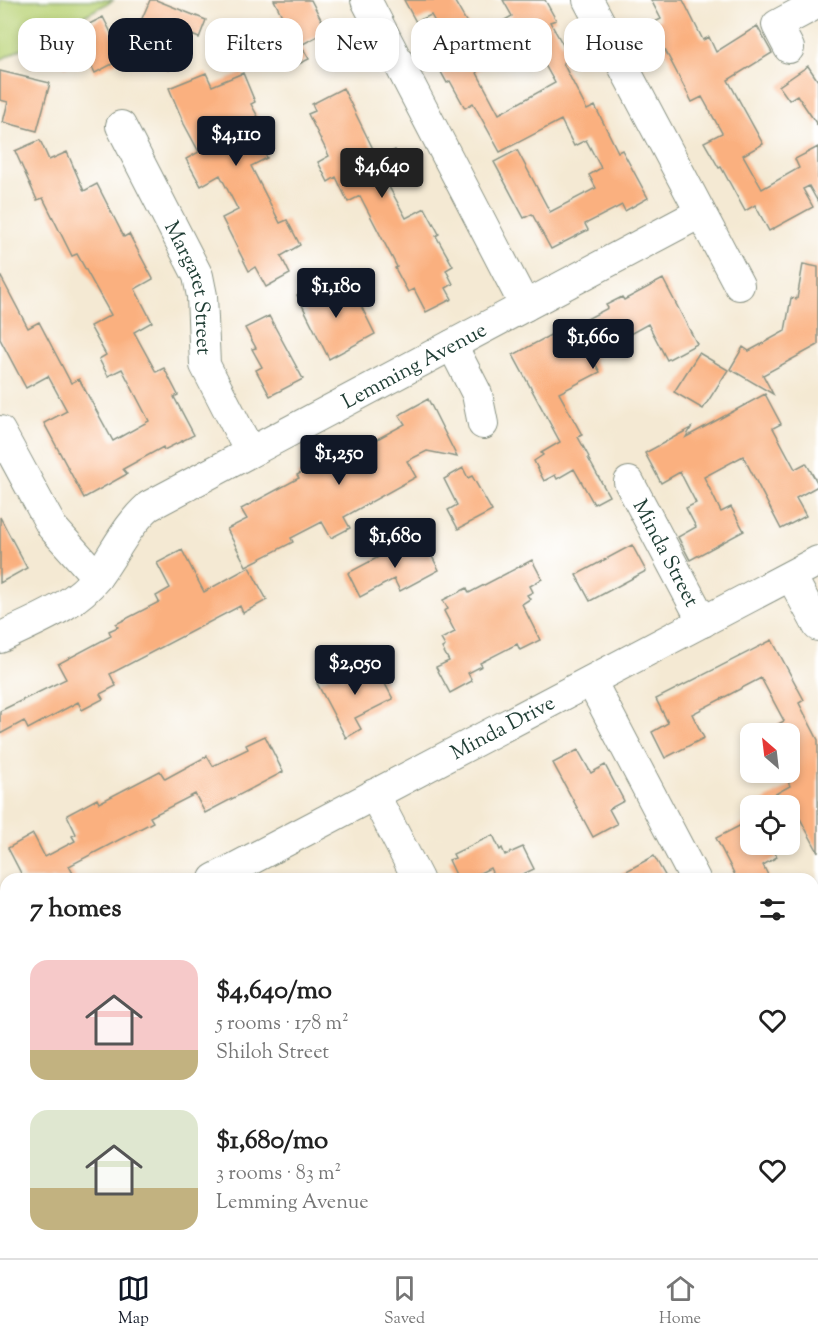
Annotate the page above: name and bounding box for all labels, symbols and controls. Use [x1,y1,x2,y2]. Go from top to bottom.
chip: Buy [18,18,96,72]
chip: Rent [108,18,193,72]
chip: Filters [205,18,303,72]
chip: New [315,18,399,72]
chip: Apartment [411,18,552,72]
chip: House [564,18,665,72]
pin: $4,110 [187,116,285,167]
text: $4,110 [211,121,261,150]
pin: $4,640 [333,148,431,199]
text: $4,640 [354,153,410,182]
street label: Margaret Street [155,216,218,356]
pin: $1,180 [287,268,385,319]
text: $1,180 [311,273,361,302]
street label: Lemming Avenue [337,316,493,418]
pin: $1,660 [544,319,642,370]
text: $1,660 [567,324,619,353]
pin: $1,250 [290,435,388,486]
text: $1,250 [314,440,364,469]
street label: Minda Street [624,495,705,613]
pin: $1,680 [346,518,444,569]
text: $1,680 [369,523,421,552]
pin: $2,050 [306,645,404,696]
text: $2,050 [329,650,381,679]
street label: Minda Drive [446,689,561,769]
north arrow [740,723,800,783]
map controls [740,723,800,855]
button: locate [740,795,800,855]
text: 7 homes [30,891,121,928]
icon: filters [756,893,789,926]
text: $4,640/mo [216,973,332,1010]
icon: home [78,984,150,1056]
icon: heart [756,1004,789,1037]
text: 5 rooms · 178 m² [216,1010,349,1039]
text: Shiloh Street [216,1039,329,1068]
text: $1,680/mo [216,1123,328,1160]
icon: home [78,1134,150,1206]
icon: heart [756,1154,789,1187]
text: 3 rooms · 83 m² [216,1160,341,1189]
text: Lemming Avenue [216,1189,369,1218]
tab: Map [117,1272,150,1331]
tab: Saved [384,1272,425,1331]
tab: Home [659,1272,701,1331]

